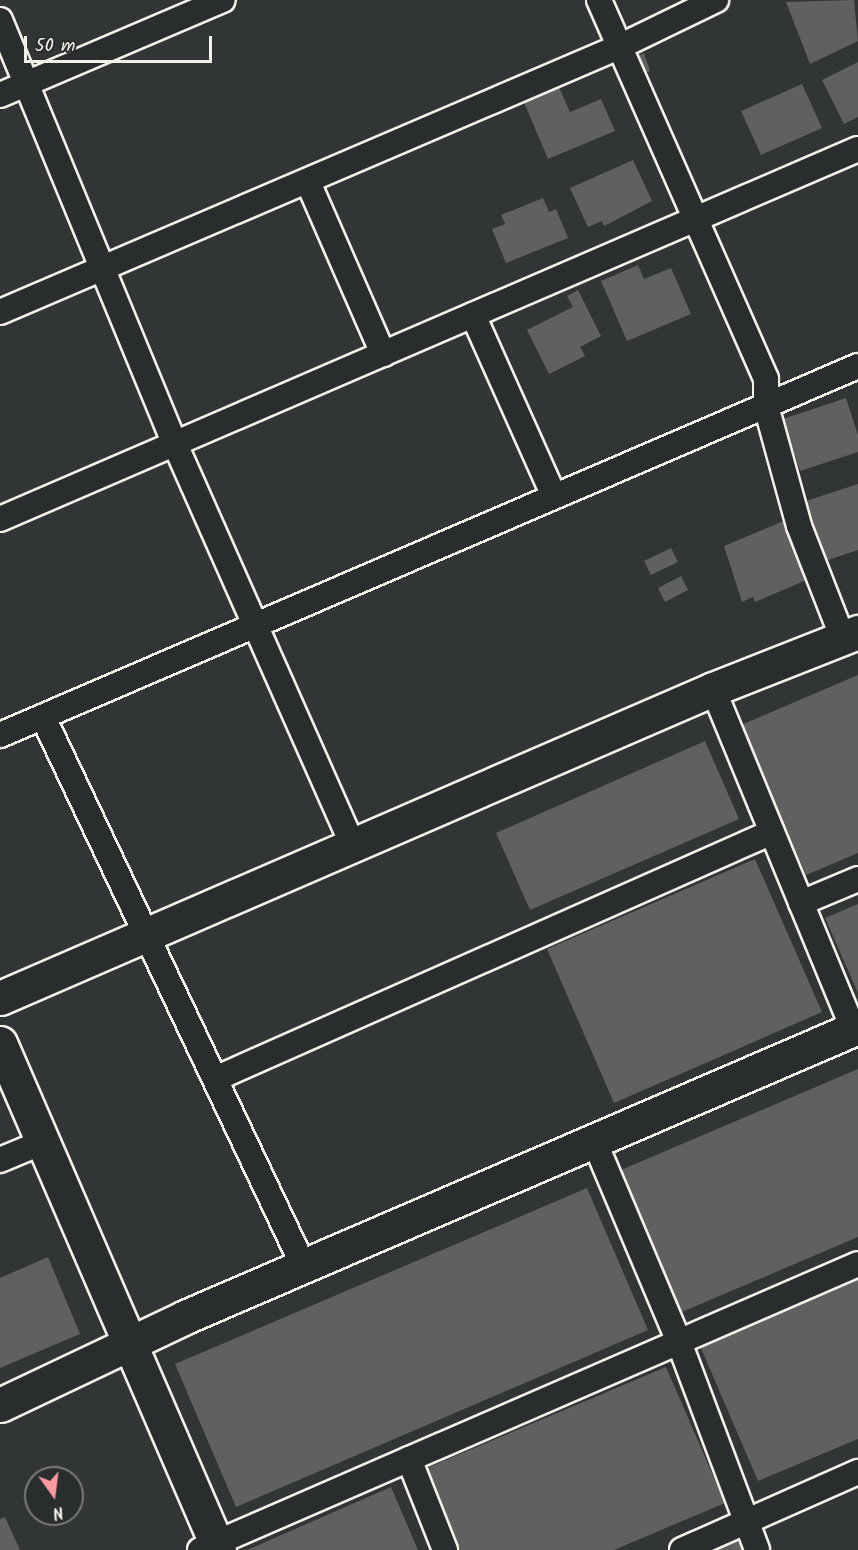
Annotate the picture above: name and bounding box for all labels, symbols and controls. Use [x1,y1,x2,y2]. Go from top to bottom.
scale bar [27,24,214,62]
text: 50 m [35,32,75,61]
north arrow [24,1466,84,1526]
text: N [50,1499,66,1525]

